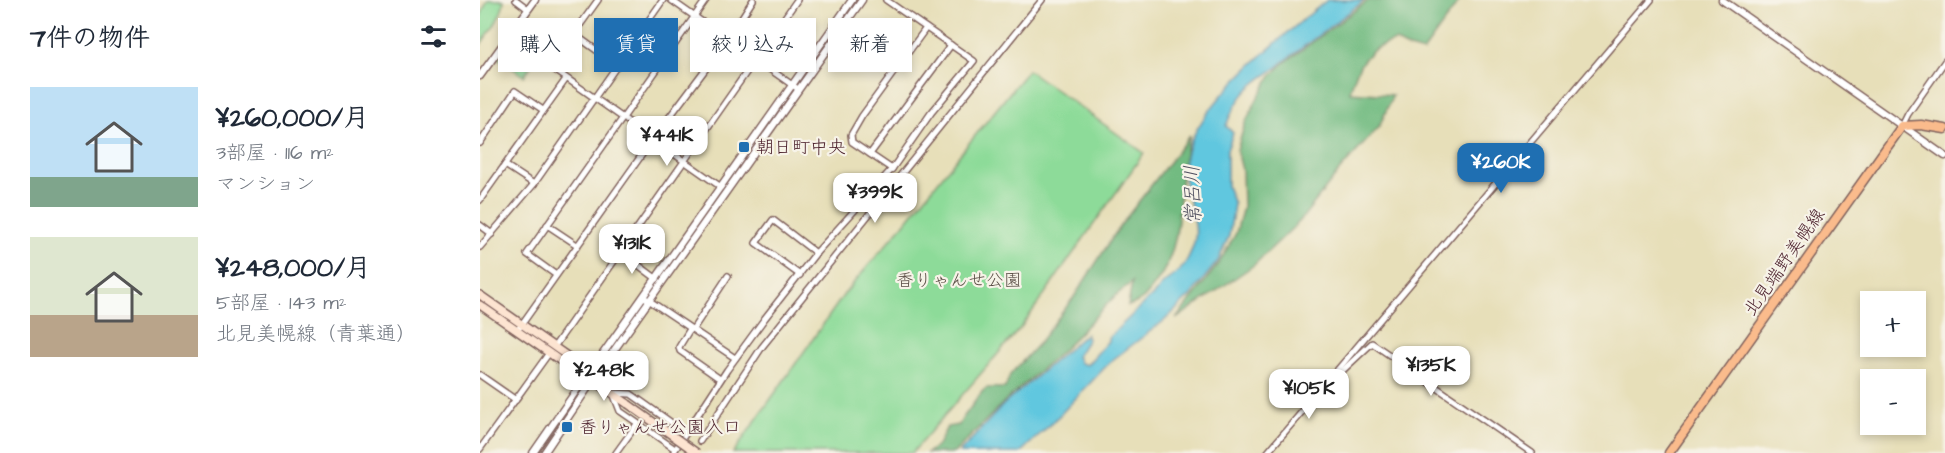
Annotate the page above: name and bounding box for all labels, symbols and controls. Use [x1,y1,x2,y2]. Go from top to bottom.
chip: 購入 [498,18,582,72]
chip: 賃貸 [594,18,678,72]
chip: 絞り込み [690,18,816,72]
chip: 新着 [828,18,912,72]
text: 7件の物件 [30,20,150,56]
icon: filters [417,20,450,53]
text: ¥260,000/月 [216,100,369,136]
icon: home [78,111,150,183]
pin: ¥441K [625,116,709,167]
text: ¥441K [641,121,693,149]
place label: 朝日町中央 [756,135,846,160]
text: 3部屋 · 116 m² [216,139,334,167]
marker: 朝日町中央 [737,140,751,154]
pin: ¥260K [1459,143,1543,194]
text: ¥260K [1471,148,1531,176]
water label: 常呂川 [1178,164,1208,225]
text: マンション [216,170,315,198]
pin: ¥399K [833,173,917,224]
text: ¥399K [847,178,903,206]
street label: 北見端野美幌線 [1738,204,1831,321]
pin: ¥131K [590,224,674,275]
text: ¥131K [613,229,651,257]
text: ¥248,000/月 [216,250,371,286]
icon: home [78,261,150,333]
park label: 香りゃんせ公園 [896,268,1022,293]
text: 5部屋 · 143 m² [216,289,346,317]
map controls [1860,291,1926,435]
button: + [1860,291,1926,357]
text: 北見美幌線（青葉通） [216,320,416,348]
pin: ¥135K [1389,346,1473,397]
pin: ¥248K [562,351,646,402]
text: ¥135K [1406,351,1456,379]
text: ¥248K [574,356,634,384]
pin: ¥105K [1267,369,1351,420]
button: − [1860,369,1926,435]
text: ¥105K [1283,374,1335,402]
place label: 香りゃんせ公園入口 [579,415,741,440]
marker: 香りゃんせ公園入口 [560,420,574,434]

